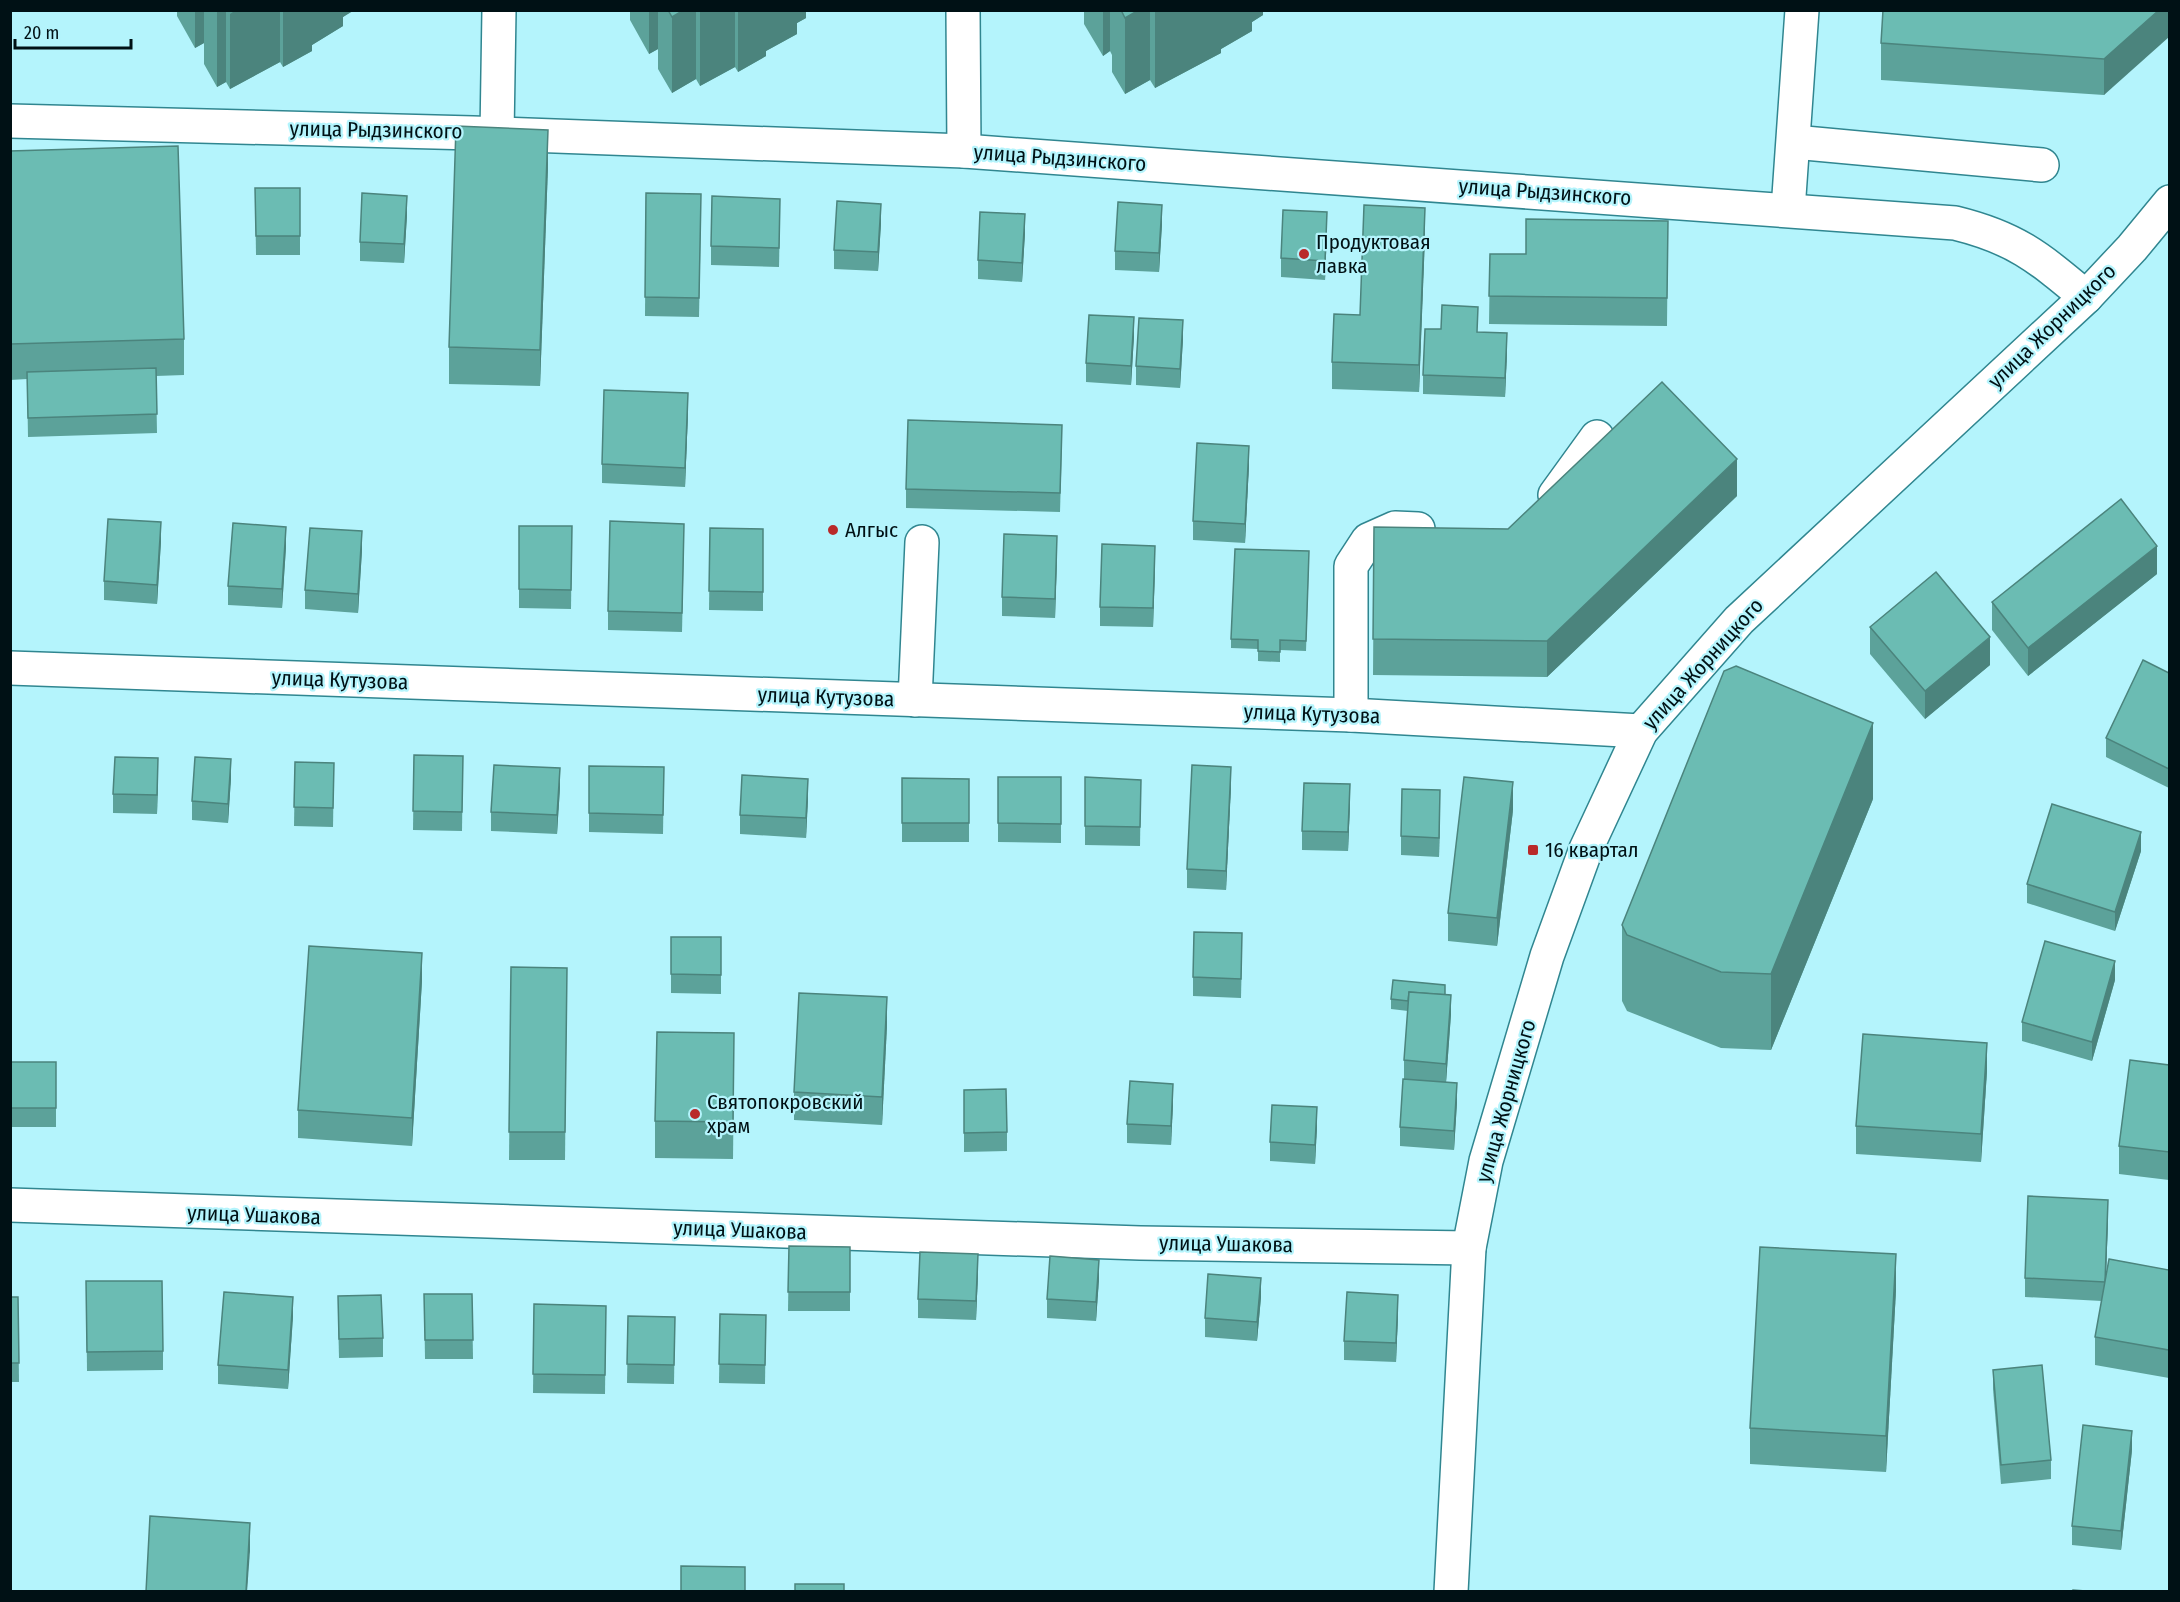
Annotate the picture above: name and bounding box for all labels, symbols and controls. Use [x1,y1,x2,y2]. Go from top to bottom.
scale bar [15,12,130,50]
text: 20 m [24,22,59,44]
street label: улица Рыдзинского [289,115,463,145]
street label: улица Рыдзинского [973,139,1147,177]
street label: улица Рыдзинского [1458,173,1632,211]
place label: Продуктовая лавка [1316,229,1431,279]
marker: Продуктовая лавка [1297,247,1311,261]
street label: улица Жорницкого [1983,258,2121,394]
place label: Алгыс [845,517,898,543]
marker: Алгыс [826,523,840,537]
street label: улица Жорницкого [1637,593,1769,735]
street label: улица Кутузова [271,665,409,695]
street label: улица Кутузова [757,682,895,712]
street label: улица Кутузова [1243,699,1381,729]
place label: 16 квартал [1545,837,1639,863]
marker: 16 квартал [1526,843,1540,857]
street label: улица Жорницкого [1470,1017,1542,1185]
place label: Святопокровский храм [707,1089,863,1139]
marker: Святопокровский храм [688,1107,702,1121]
street label: улица Ушакова [187,1200,321,1230]
street label: улица Ушакова [673,1215,807,1245]
street label: улица Ушакова [1159,1230,1293,1258]

